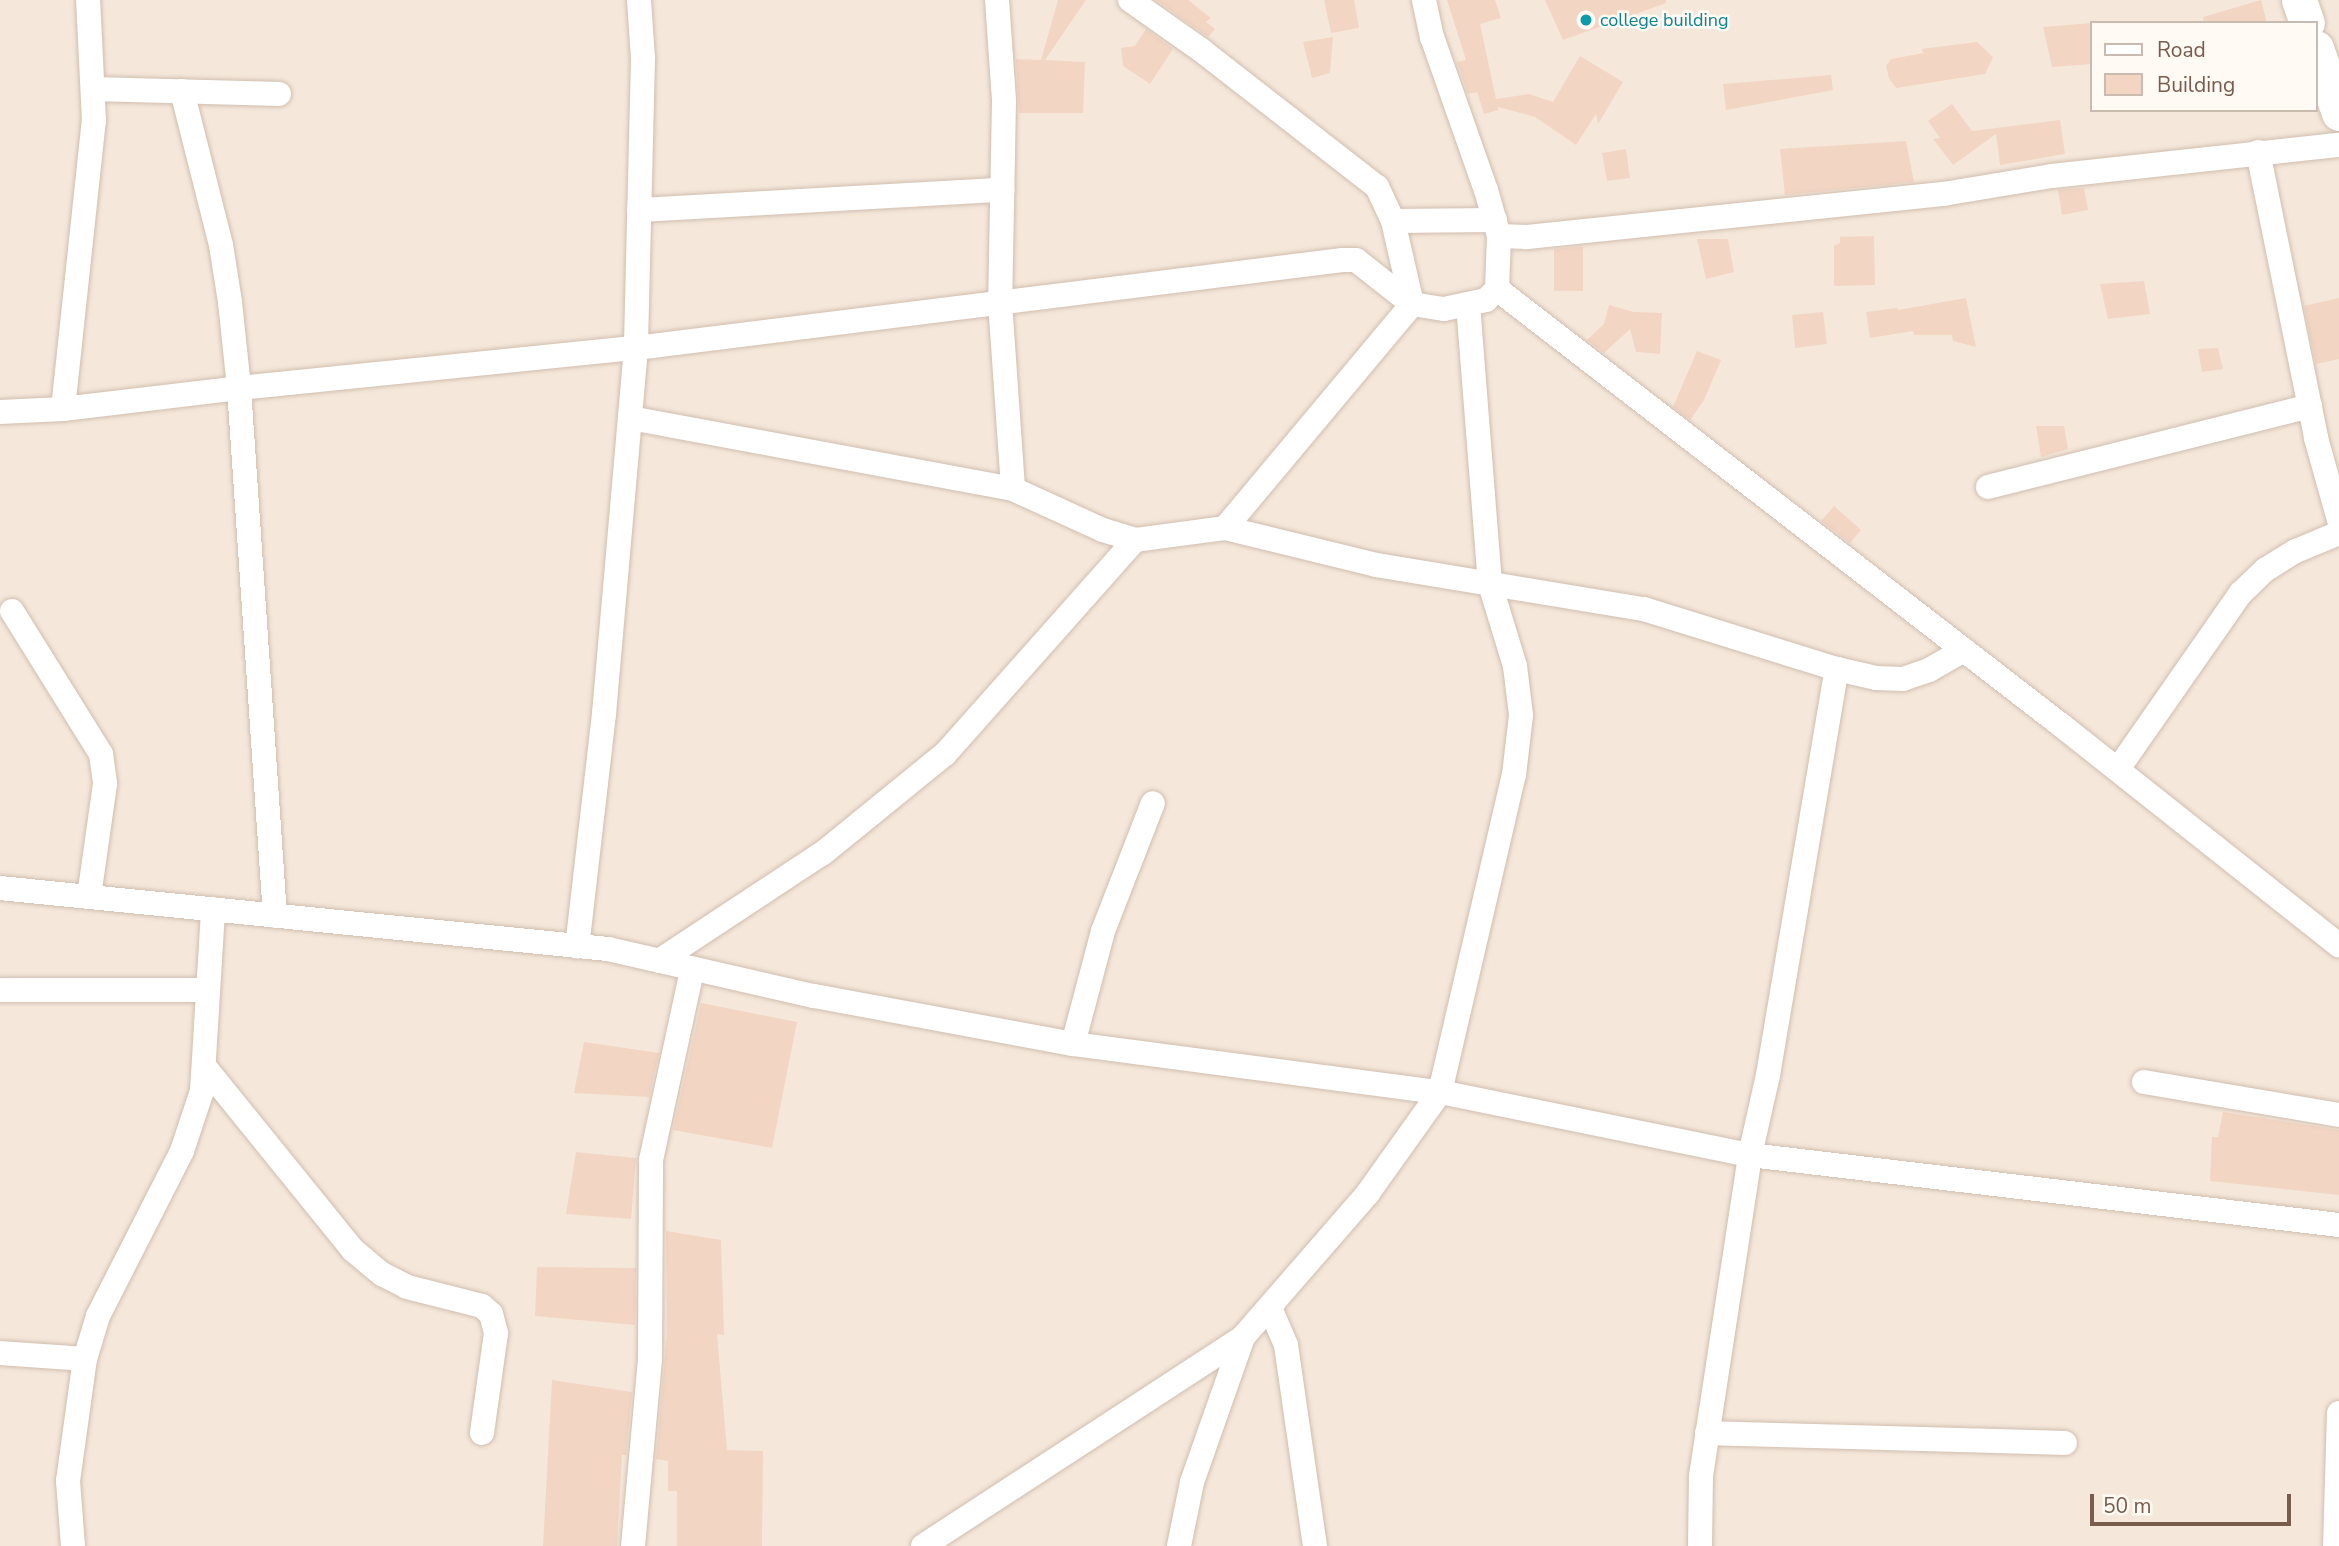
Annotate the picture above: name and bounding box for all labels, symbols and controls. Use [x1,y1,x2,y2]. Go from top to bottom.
place label: college building [1600,9,1729,31]
marker: college building [1578,12,1594,28]
legend [2090,21,2318,112]
text: Road [2157,36,2206,64]
text: Building [2157,71,2235,99]
scale bar [2094,1480,2295,1524]
text: 50 m [2103,1492,2152,1520]

